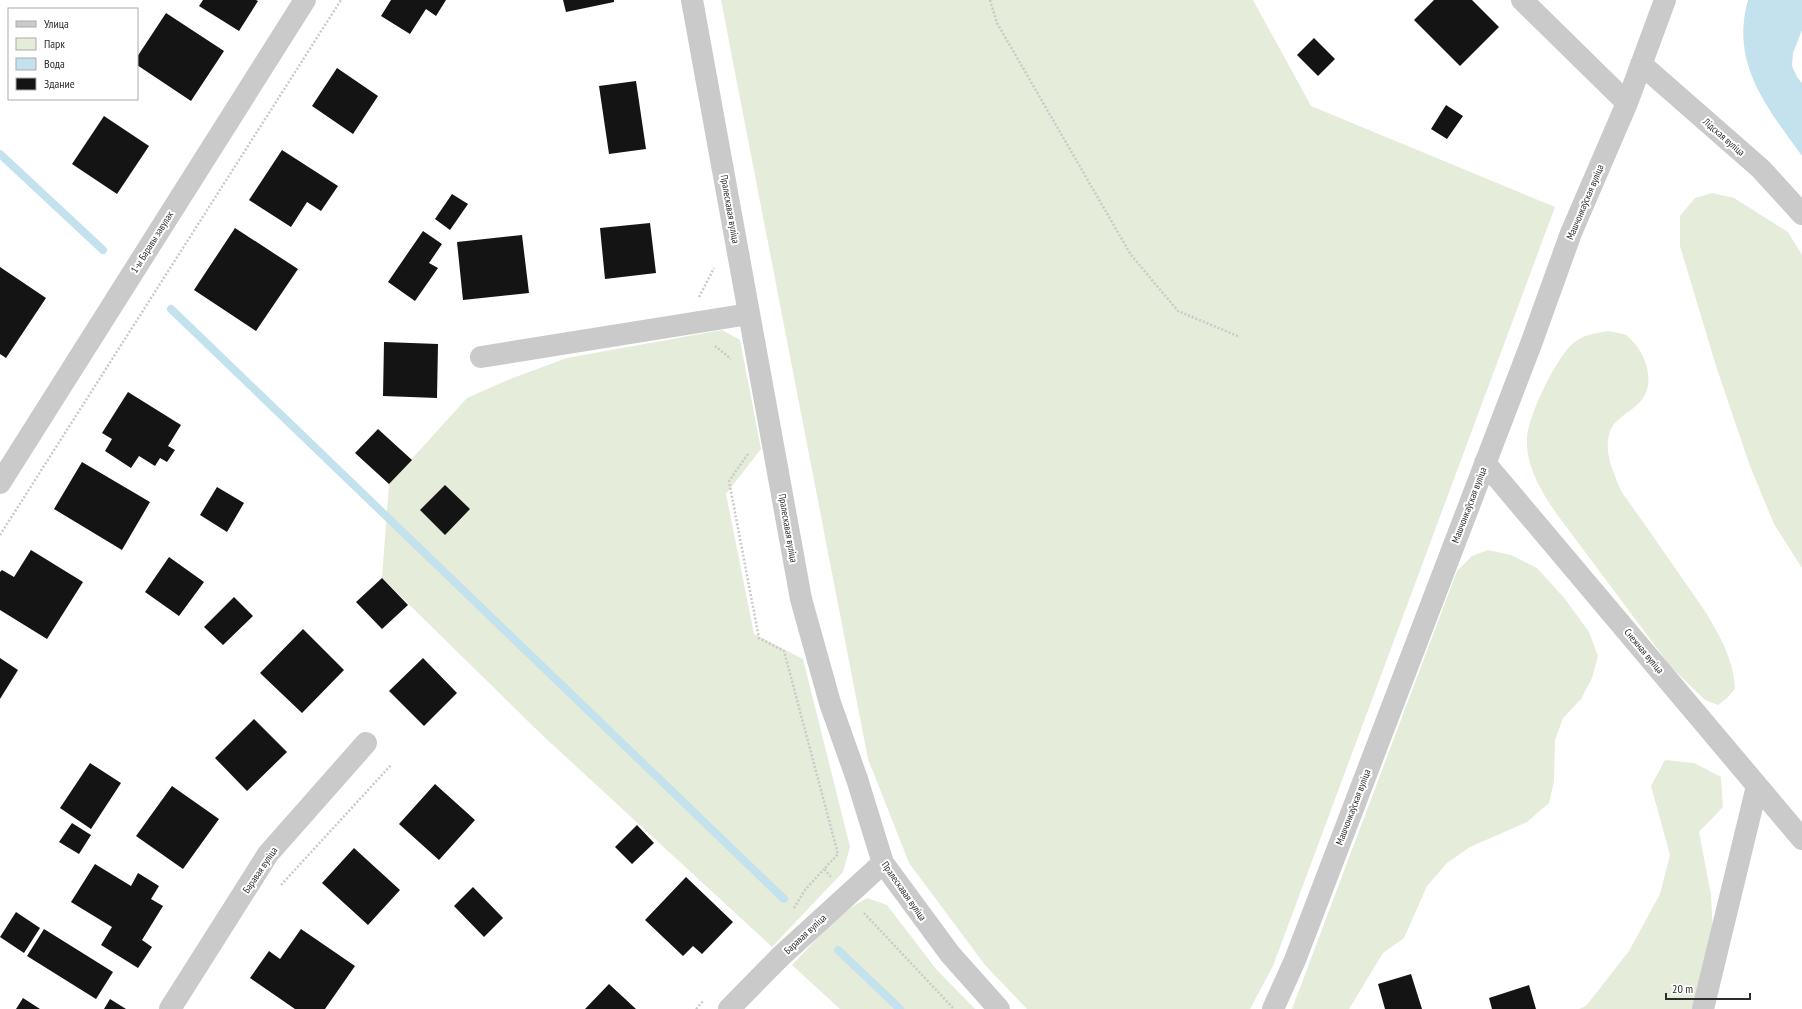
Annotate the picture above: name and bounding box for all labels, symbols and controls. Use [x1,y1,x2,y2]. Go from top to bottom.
legend [8,8,138,100]
text: Улица [44,16,69,31]
text: Парк [44,36,65,51]
text: Вода [44,56,65,71]
text: Здание [44,76,75,91]
street label: Лідская вуліца [1700,115,1748,159]
street label: Машчонкаўская вуліца [1563,163,1607,241]
street label: Пралескавая вуліца [718,174,742,244]
street label: 1-ы Баравы завулак [128,209,176,275]
street label: Машчонкаўская вуліца [1449,465,1489,545]
street label: Пралескавая вуліца [776,493,800,563]
street label: Снежная вуліца [1621,626,1667,676]
street label: Машчонкаўская вуліца [1333,767,1373,847]
street label: Баравая вуліца [240,844,280,896]
street label: Пралескавая вуліца [879,859,929,923]
street label: Баравая вуліца [781,911,829,957]
scale bar [1666,975,1750,1001]
text: 20 m [1672,981,1693,996]

